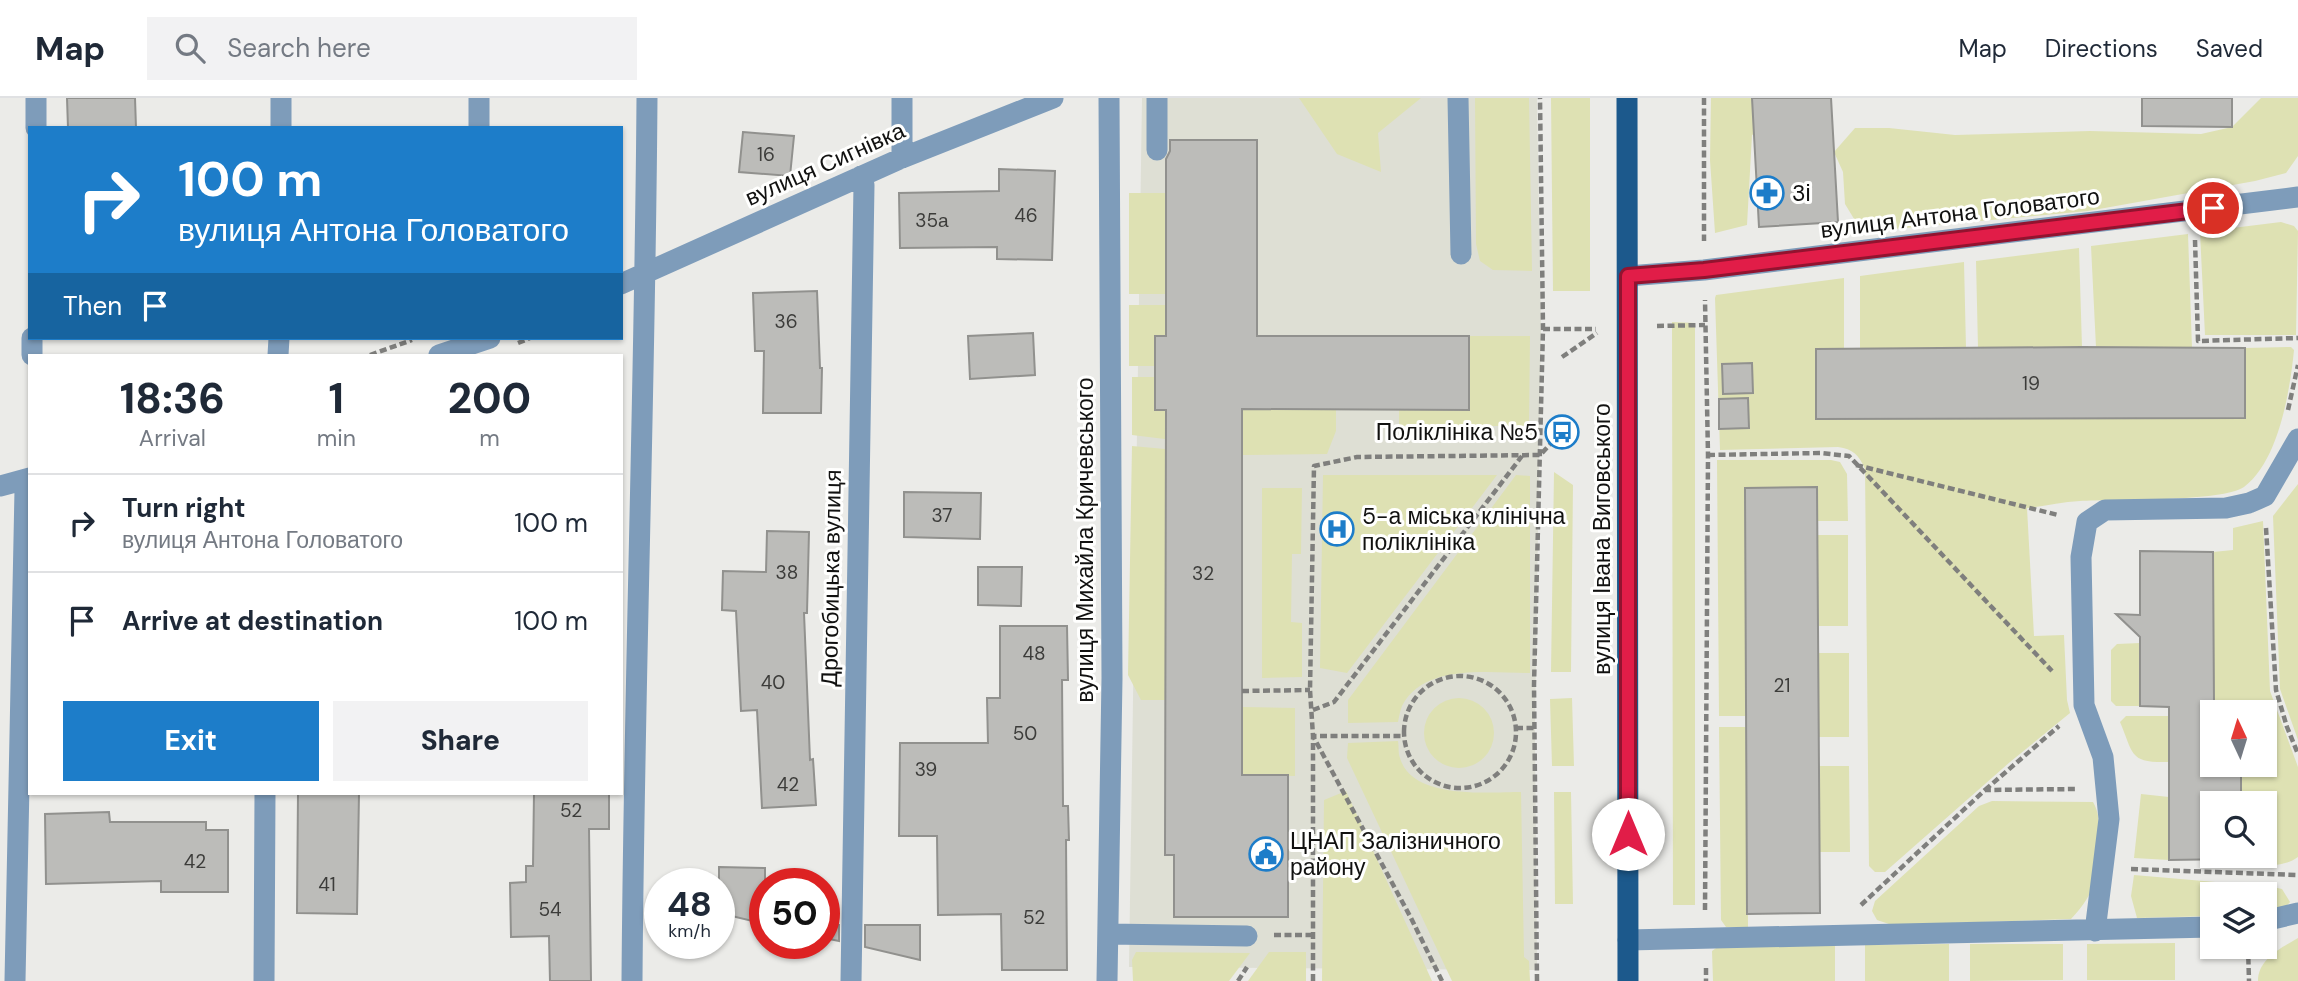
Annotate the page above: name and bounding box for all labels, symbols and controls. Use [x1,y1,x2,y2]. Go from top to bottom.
search box [147,17,637,80]
text: Map [35,27,105,70]
icon: search [171,29,209,67]
text: Search here [227,31,371,65]
text: Map [1959,33,2007,64]
text: Directions [2045,33,2158,64]
text: Saved [2196,33,2263,64]
street label: вулиця Сигнівка [740,115,910,213]
house number: 16 [757,142,775,167]
text: 100 m [178,147,322,211]
icon: right [63,154,154,245]
pharmacy icon: 3і [1748,174,1786,212]
place label: 3і [1792,178,1811,208]
pin [2183,178,2243,238]
street label: вулиця Антона Головатого [1819,181,2101,245]
icon: arrive [2194,189,2232,227]
house number: 46 [1014,203,1038,228]
house number: 35а [915,208,949,233]
text: вулиця Антона Головатого [178,209,569,251]
icon: arrive [136,287,174,325]
text: Then [63,289,122,323]
house number: 36 [774,309,798,334]
text: 18:36 [120,371,225,426]
text: 1 [329,371,344,426]
text: 200 [448,371,531,426]
house number: 19 [2022,371,2040,396]
street label: вулиця Михайла Кричевського [1070,378,1100,702]
street label: вулиця Івана Виговського [1587,403,1617,675]
bus stop icon: Поліклініка №5 [1543,413,1581,451]
place label: Поліклініка №5 [1376,417,1538,447]
text: Arrival [139,423,206,453]
text: min [317,423,356,453]
text: m [479,423,500,453]
street label: Дрогобицька вулиця [814,469,848,687]
text: Turn right [122,491,246,525]
place label: 5-а міська клінічна поліклініка [1362,501,1566,557]
house number: 37 [931,503,953,528]
icon: right [63,504,101,542]
text: 100 m [514,506,588,540]
hospital icon: 5-а міська клінічна поліклініка [1318,510,1356,548]
text: вулиця Антона Головатого [122,525,403,555]
house number: 38 [776,560,798,585]
house number: 32 [1192,561,1214,586]
icon: arrive [63,602,101,640]
text: Arrive at destination [122,604,383,638]
text: 100 m [514,604,588,638]
house number: 48 [1022,641,1046,666]
house number: 40 [761,670,785,695]
house number: 21 [1774,673,1790,698]
north arrow [2200,700,2277,777]
map controls [2200,700,2277,959]
button: Exit [63,701,319,781]
button: Share [333,701,588,781]
house number: 50 [1013,721,1037,746]
house number: 39 [915,757,937,782]
house number: 42 [777,772,799,797]
button: search [2200,791,2277,868]
position arrow [1591,797,1665,871]
house number: 52 [560,798,582,823]
place label: ЦНАП Залізничного району [1290,826,1501,882]
public building icon: ЦНАП Залізничного району [1247,835,1285,873]
house number: 42 [184,849,206,874]
speed limit sign: 50 [749,868,840,959]
house number: 41 [318,872,336,897]
text: 48 [667,881,712,927]
button: layers [2200,882,2277,959]
house number: 54 [538,897,562,922]
house number: 52 [1023,905,1045,930]
text: km/h [668,919,711,943]

